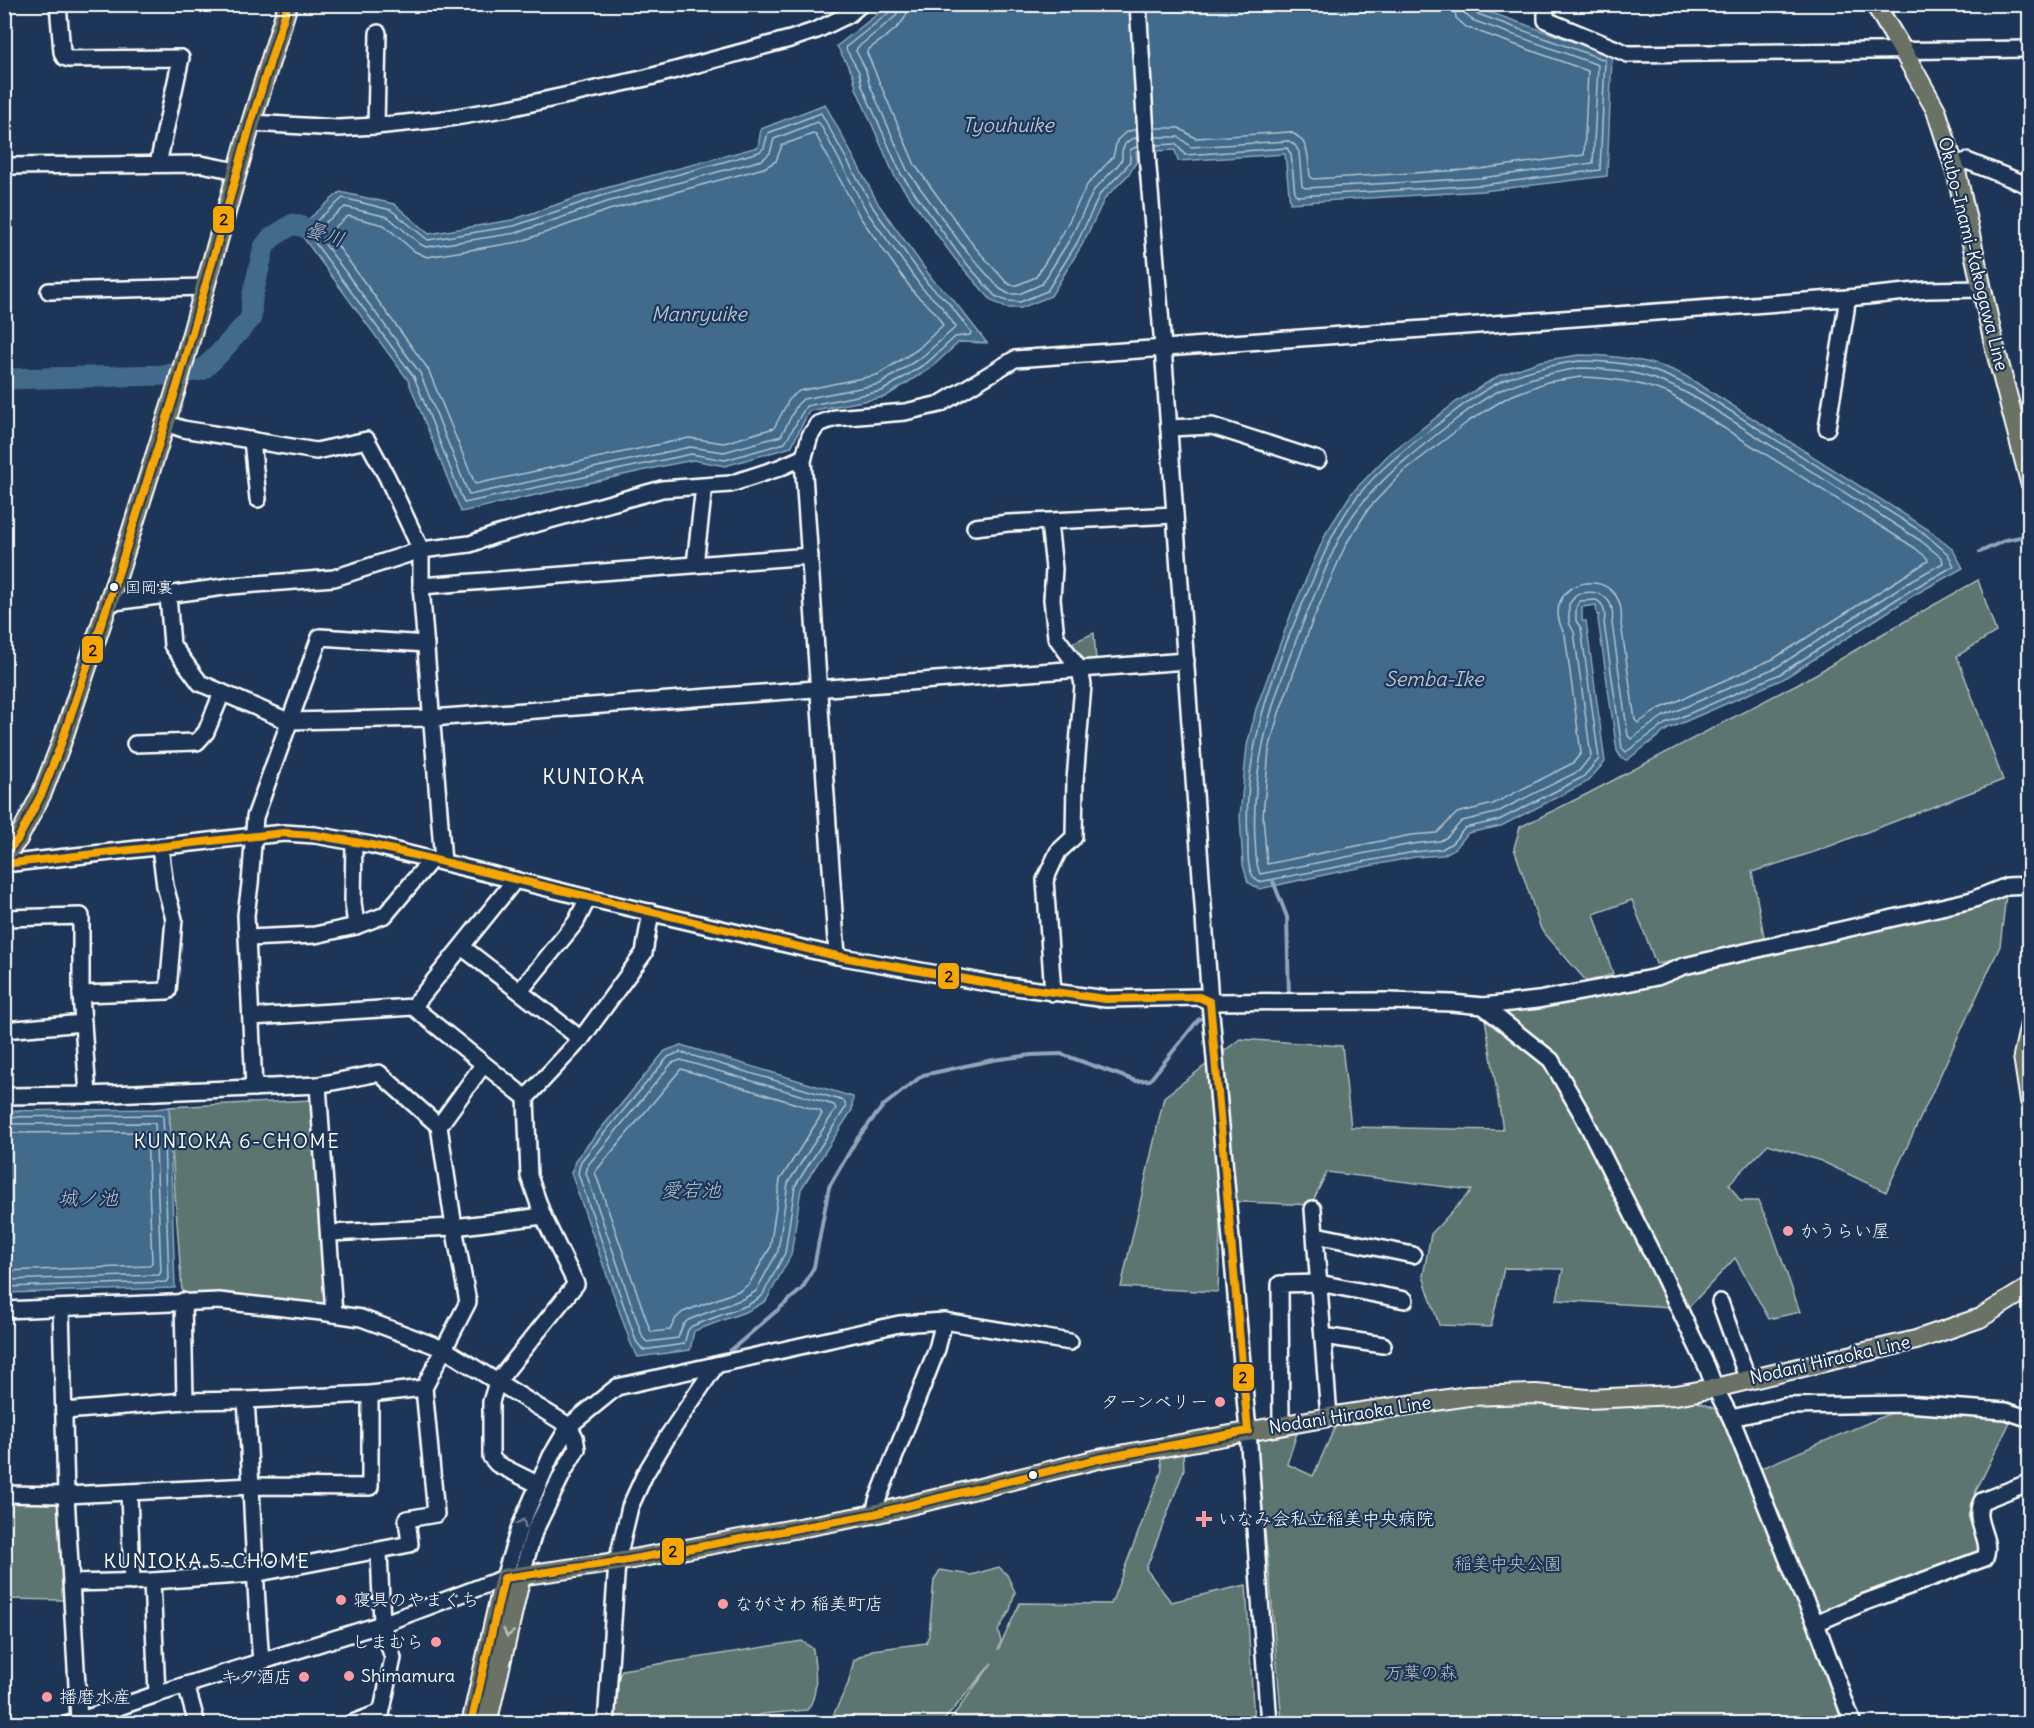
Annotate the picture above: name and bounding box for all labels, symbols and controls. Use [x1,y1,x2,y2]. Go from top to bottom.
water label: Tyouhuike [962,112,1055,137]
street label: Okubo-Inami-Kakogawa Line [1933,135,2014,373]
line badge: 2 [212,205,235,234]
text: 2 [220,209,229,229]
water label: 曇川 [302,215,348,252]
water label: Manryuike [651,301,748,326]
place label: 国岡裏 [125,577,173,597]
marker: 国岡裏 [108,581,120,593]
line badge: 2 [81,635,104,664]
text: 2 [89,640,98,660]
water label: Semba-Ike [1384,666,1485,691]
district label: KUNIOKA [542,763,646,790]
line badge: 2 [937,962,960,990]
text: 2 [945,966,954,986]
district label: KUNIOKA 6-CHOME [134,1128,340,1153]
water label: 愛宕池 [661,1177,722,1202]
water label: 城ノ池 [58,1185,119,1210]
place label: かうらい屋 [1800,1219,1890,1242]
marker: かうらい屋 [1781,1224,1795,1238]
street label: Nodani Hiraoka Line [1747,1330,1912,1389]
line badge: 2 [1232,1363,1255,1392]
text: 2 [1239,1367,1248,1387]
place label: ターンベリー [1101,1390,1208,1413]
street label: Nodani Hiraoka Line [1267,1390,1433,1439]
marker: ターンベリー [1213,1395,1227,1409]
unlabelled marker [1027,1469,1039,1481]
place label: いなみ会私立稲美中央病院 [1218,1507,1434,1530]
marker: いなみ会私立稲美中央病院 [1195,1510,1213,1528]
one-way arrow [515,1518,527,1529]
line badge: 2 [661,1537,685,1566]
text: 2 [669,1541,678,1561]
district label: KUNIOKA 5-CHOME [104,1548,310,1573]
park label: 稲美中央公園 [1454,1552,1562,1575]
place label: 寝具のやまぐち [353,1588,479,1611]
place label: ながさわ 稲美町店 [735,1592,883,1615]
marker: 寝具のやまぐち [334,1593,348,1607]
marker: ながさわ 稲美町店 [716,1597,730,1611]
one-way arrow [503,1628,516,1638]
place label: しまむら [352,1630,424,1653]
marker: しまむら [429,1635,443,1649]
park label: 万葉の森 [1385,1661,1457,1684]
place label: Shimamura [361,1664,455,1687]
place label: キタ酒店 [220,1665,292,1688]
marker: Shimamura [342,1669,356,1683]
marker: キタ酒店 [297,1670,311,1684]
place label: 播磨水産 [59,1685,131,1708]
marker: 播磨水産 [40,1690,54,1704]

